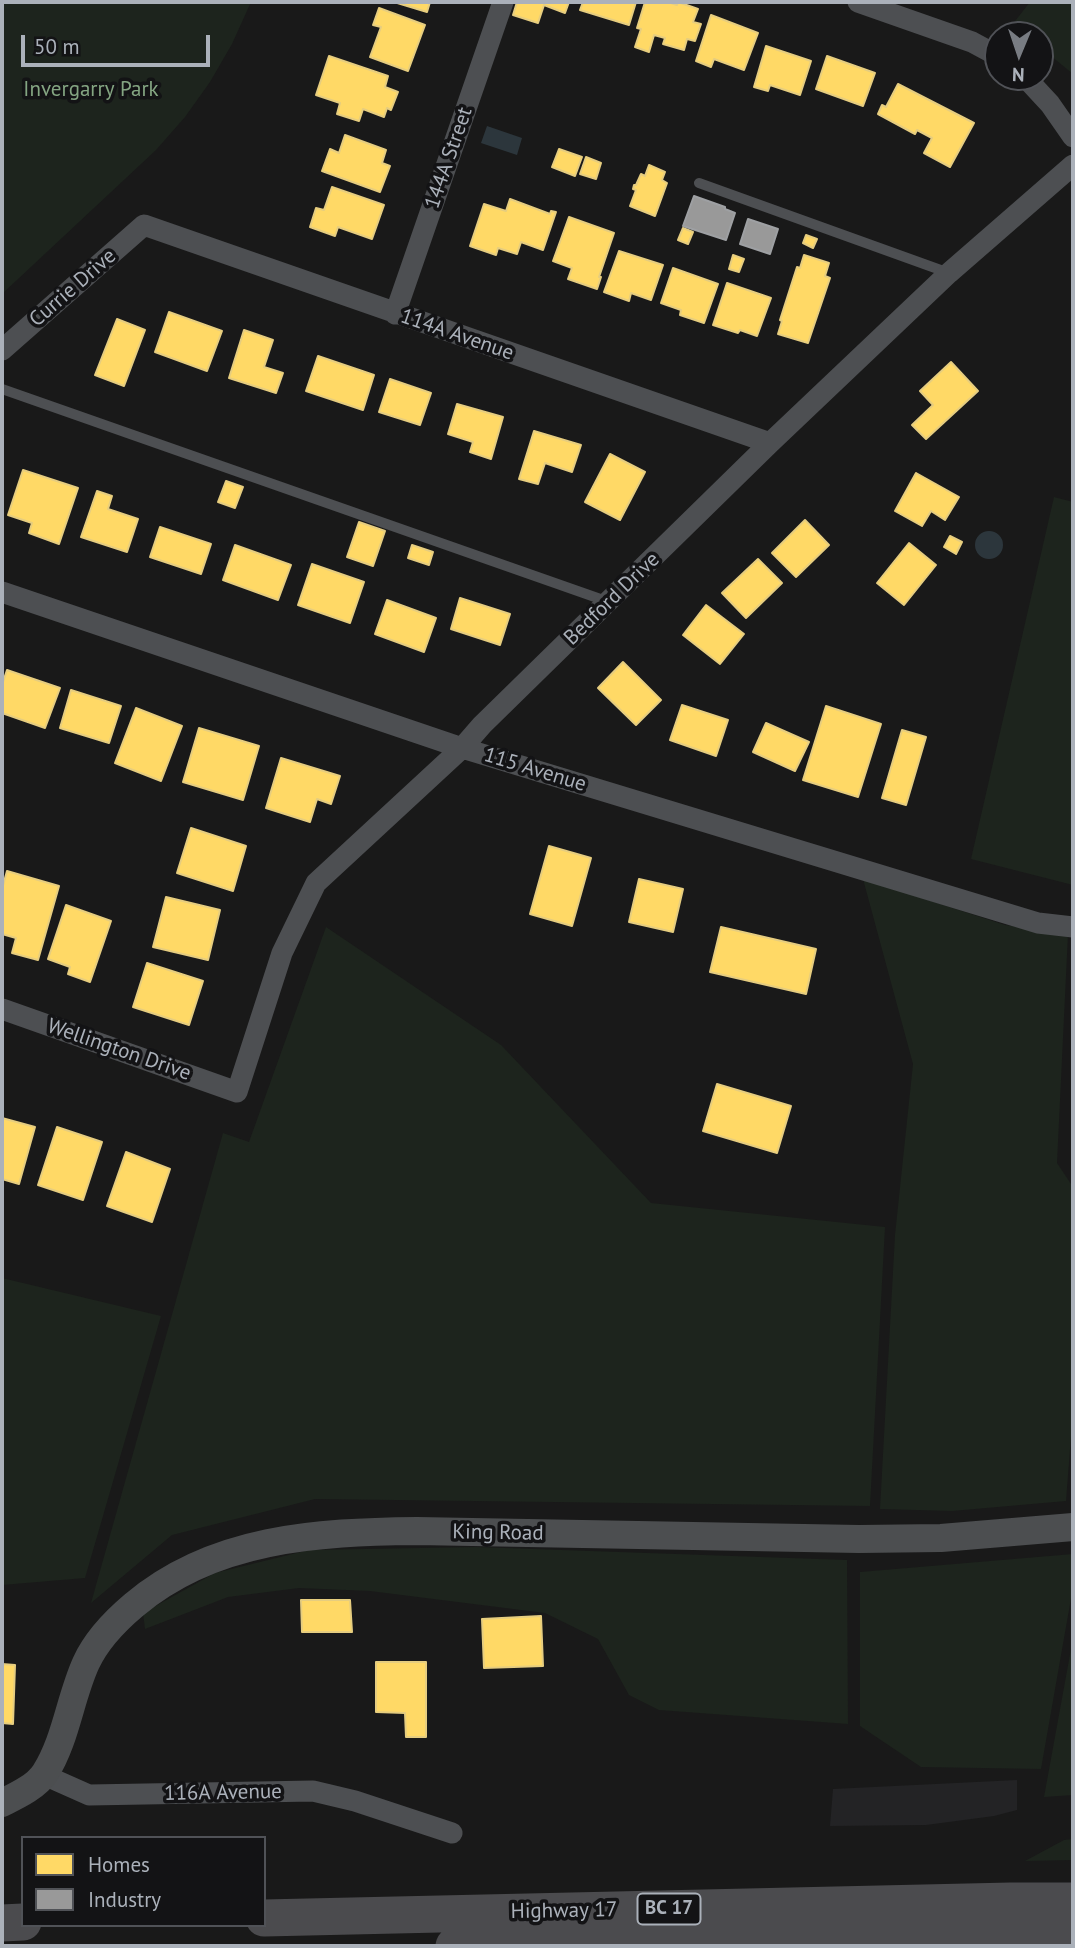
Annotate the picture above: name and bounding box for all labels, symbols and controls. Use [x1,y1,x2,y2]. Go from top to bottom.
scale bar [24,21,214,65]
north arrow [984,21,1054,91]
text: 50 m [34,33,80,60]
text: N [1012,63,1025,87]
park label: Invergarry Park [23,77,159,103]
street label: 144A Street [420,104,478,212]
street label: Currie Drive [25,244,121,332]
street label: 114A Avenue [397,304,517,366]
street label: Bedford Drive [559,547,665,651]
street label: 115 Avenue [481,743,589,797]
street label: Wellington Drive [44,1014,194,1086]
street label: King Road [452,1520,544,1546]
street label: 116A Avenue [164,1779,282,1807]
legend [21,1836,266,1927]
text: Homes [88,1851,150,1878]
text: Industry [88,1886,161,1913]
road number: BC 17 [638,1894,700,1924]
street label: Highway 17 [510,1897,618,1925]

